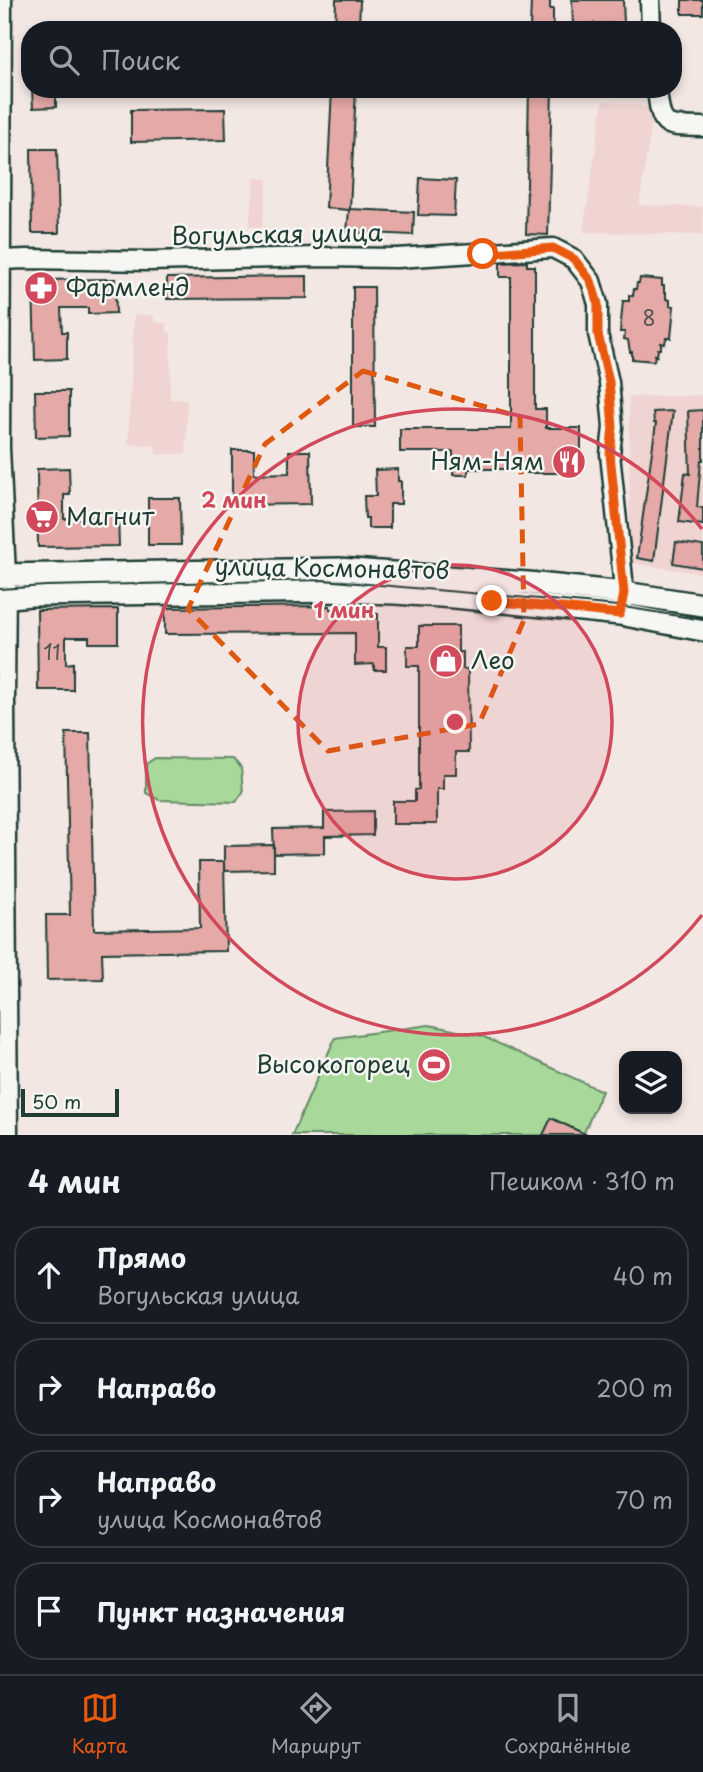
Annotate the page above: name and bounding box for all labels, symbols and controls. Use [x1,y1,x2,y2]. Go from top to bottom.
search box [21,21,682,98]
text: Поиск [101,40,180,79]
icon: search [45,41,83,79]
street label: Вогульская улица [171,213,383,253]
route start [467,238,498,269]
place label: Фармленд [66,268,190,304]
pharmacy icon: Фармленд [22,269,60,307]
house number: 8 [642,301,656,333]
place label: Ням-Ням [430,442,544,478]
restaurant icon: Ням-Ням [550,443,588,481]
text: 2 мин [201,483,267,515]
place label: Магнит [66,497,155,533]
supermarket icon: Магнит [23,498,61,536]
street label: улица Космонавтов [214,547,450,587]
route end [476,585,507,616]
text: 1 мин [314,593,374,625]
house number: 11 [43,635,61,667]
place label: Лео [471,641,515,677]
shop icon: Лео [427,642,465,680]
centre of rings [443,710,467,734]
place label: Высокогорец [256,1045,410,1081]
sports icon: Высокогорец [415,1046,453,1084]
map controls [619,1051,682,1114]
button: layers [619,1051,682,1114]
scale bar [21,1086,119,1118]
text: 50 m [32,1087,81,1115]
text: 4 мин [28,1158,121,1203]
text: Пешком · 310 m [489,1163,675,1198]
text: Прямо [97,1238,186,1277]
icon: ahead [30,1256,68,1294]
text: 40 m [613,1258,673,1293]
text: Вогульская улица [97,1277,300,1312]
icon: right [30,1368,68,1406]
text: Направо [97,1368,216,1407]
text: 200 m [596,1370,673,1405]
text: Направо [97,1462,216,1501]
icon: right [30,1480,68,1518]
text: 70 m [615,1482,673,1517]
text: улица Космонавтов [97,1501,322,1536]
icon: arrive [30,1592,68,1630]
text: Пункт назначения [97,1592,345,1631]
tab: Карта [72,1689,128,1759]
tab: Маршрут [271,1689,361,1759]
tab: Сохранённые [504,1689,631,1759]

